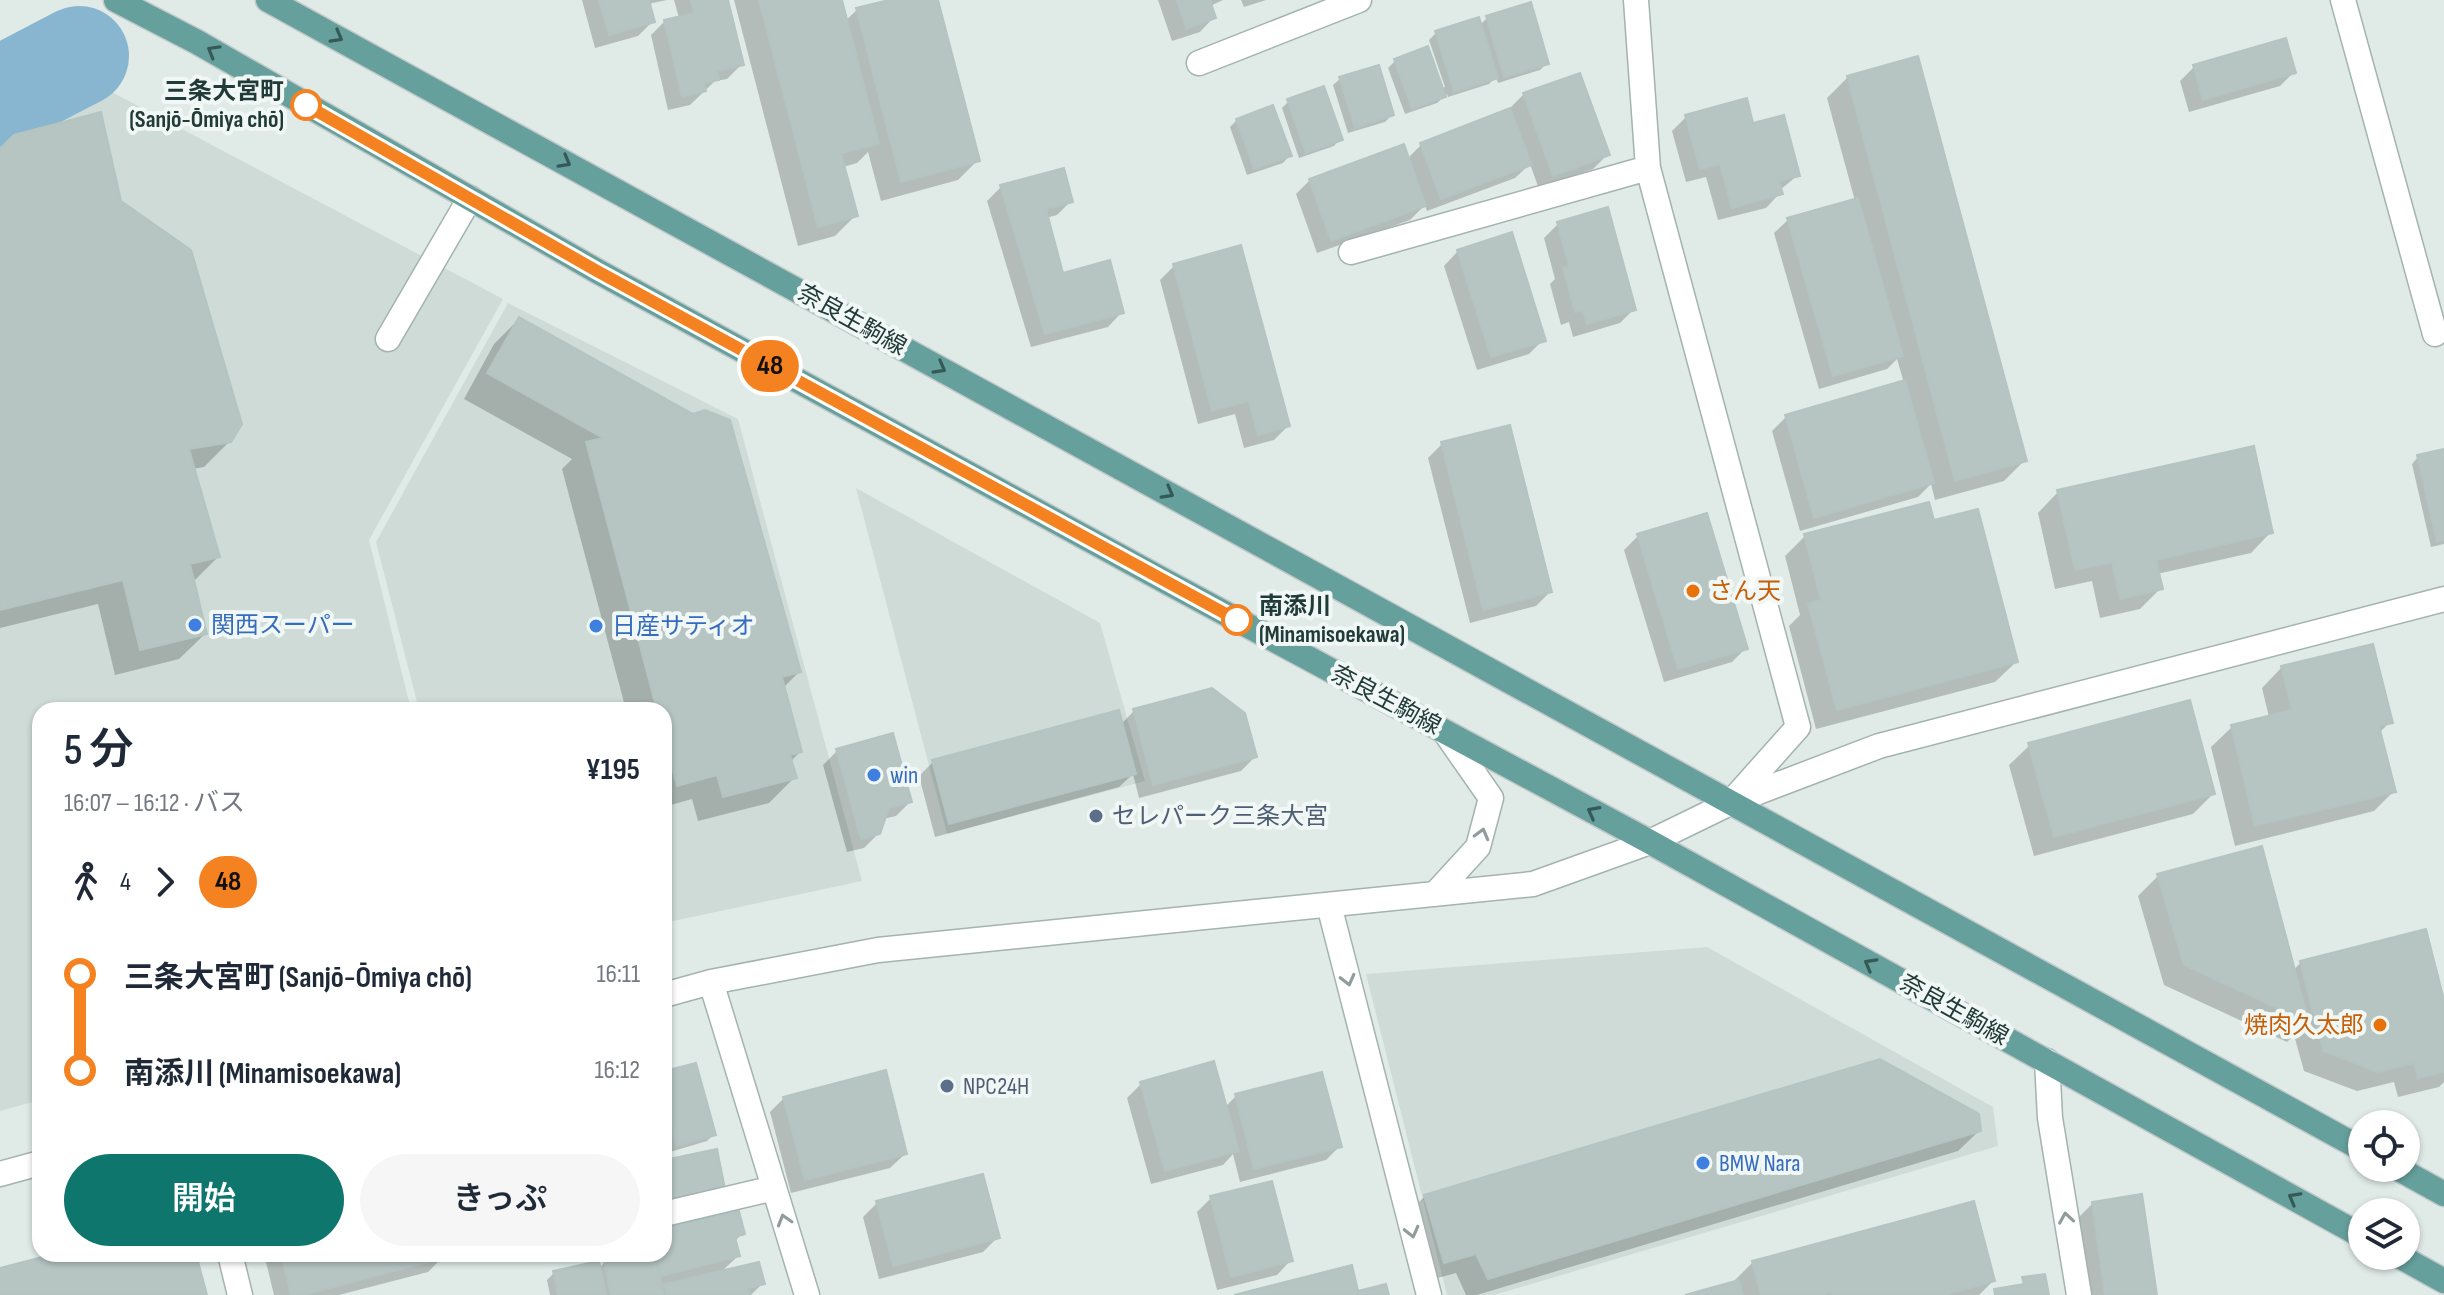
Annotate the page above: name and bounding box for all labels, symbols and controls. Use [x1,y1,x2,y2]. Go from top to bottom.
one-way arrow [328,28,343,43]
one-way arrow [207,45,222,61]
place label: 三条大宮町 (Sanjō-Ōmiya chō) [129,77,284,134]
marker: 三条大宮町 (Sanjō-Ōmiya chō) [291,90,321,120]
one-way arrow [556,153,571,168]
street label: 奈良生駒線 [792,278,912,362]
line badge: 48 [734,340,806,392]
text: 48 [757,349,783,382]
one-way arrow [931,358,946,374]
one-way arrow [1159,483,1174,499]
place label: さん天 [1709,577,1781,606]
marker: さん天 [1684,582,1702,600]
place label: 南添川 (Minamisoekawa) [1259,592,1405,649]
marker: 南添川 (Minamisoekawa) [1222,605,1252,635]
place label: 関西スーパー [211,611,355,640]
place label: 日産サティオ [612,612,755,641]
marker: 関西スーパー [186,616,204,634]
marker: 日産サティオ [587,617,605,635]
street label: 奈良生駒線 [1326,659,1446,741]
text: 5 分 [64,724,134,777]
text: ¥195 [585,752,640,788]
place label: win [890,761,918,790]
marker: win [865,766,883,784]
text: 16:07 – 16:12 · バス [64,788,245,819]
place label: セレパーク三条大宮 [1112,802,1328,831]
one-way arrow [1587,806,1601,821]
marker: セレパーク三条大宮 [1087,807,1105,825]
one-way arrow [1472,827,1489,841]
icon: walk [64,860,108,904]
icon: forward [143,860,187,904]
text: 48 [215,865,241,898]
text: 4 [120,867,131,898]
one-way arrow [1864,958,1878,973]
text: 16:11 [596,959,640,990]
text: 三条大宮町 (Sanjō-Ōmiya chō) [124,960,472,996]
street label: 奈良生駒線 [1894,968,2014,1052]
one-way arrow [1338,973,1355,987]
place label: 焼肉久太郎 [2244,1011,2364,1040]
marker: 焼肉久太郎 [2371,1016,2389,1034]
text: 16:12 [594,1055,640,1086]
text: 南添川 (Minamisoekawa) [124,1056,401,1092]
place label: NPC24H [963,1072,1029,1101]
marker: NPC24H [938,1077,956,1095]
map controls [2348,1110,2420,1270]
button: locate [2348,1110,2420,1182]
place label: BMW Nara [1719,1149,1801,1178]
button: 開始 [64,1154,344,1246]
button: きっぷ [360,1154,640,1246]
marker: BMW Nara [1694,1154,1712,1172]
one-way arrow [2288,1192,2303,1208]
button: layers [2348,1198,2420,1270]
one-way arrow [2059,1211,2076,1225]
one-way arrow [777,1214,793,1228]
one-way arrow [1403,1225,1420,1238]

